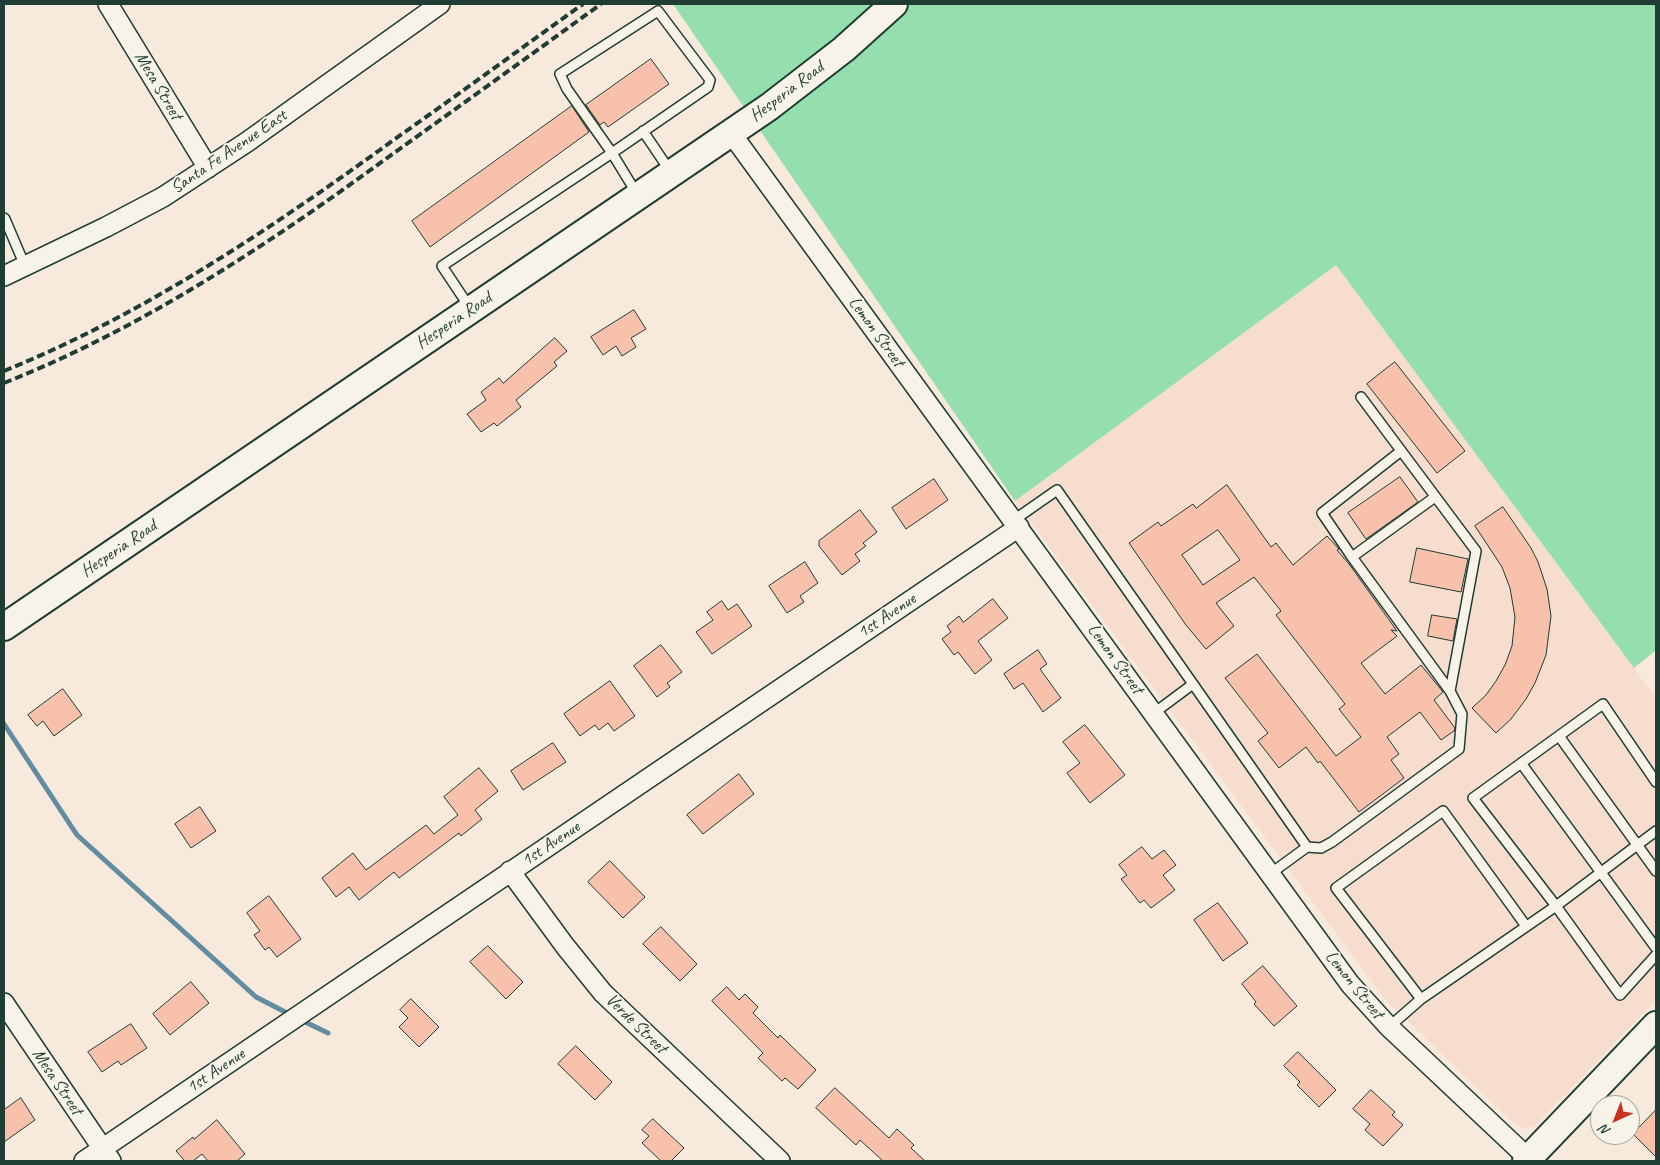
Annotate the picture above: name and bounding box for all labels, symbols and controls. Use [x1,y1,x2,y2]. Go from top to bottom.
street label: Mesa Street [129,48,187,124]
street label: Hesperia Road [746,57,828,127]
street label: Santa Fe Avenue East [167,105,291,199]
street label: Hesperia Road [412,288,496,354]
street label: Lemon Street [843,293,909,371]
street label: Hesperia Road [77,516,161,582]
street label: 1st Avenue [854,589,920,643]
street label: Lemon Street [1082,620,1148,698]
street label: 1st Avenue [518,817,584,871]
street label: Lemon Street [1320,946,1388,1024]
street label: Verde Street [601,989,671,1059]
street label: 1st Avenue [183,1044,249,1098]
street label: Mesa Street [27,1045,87,1119]
north arrow [1590,1095,1640,1145]
text: N [1596,1121,1614,1140]

